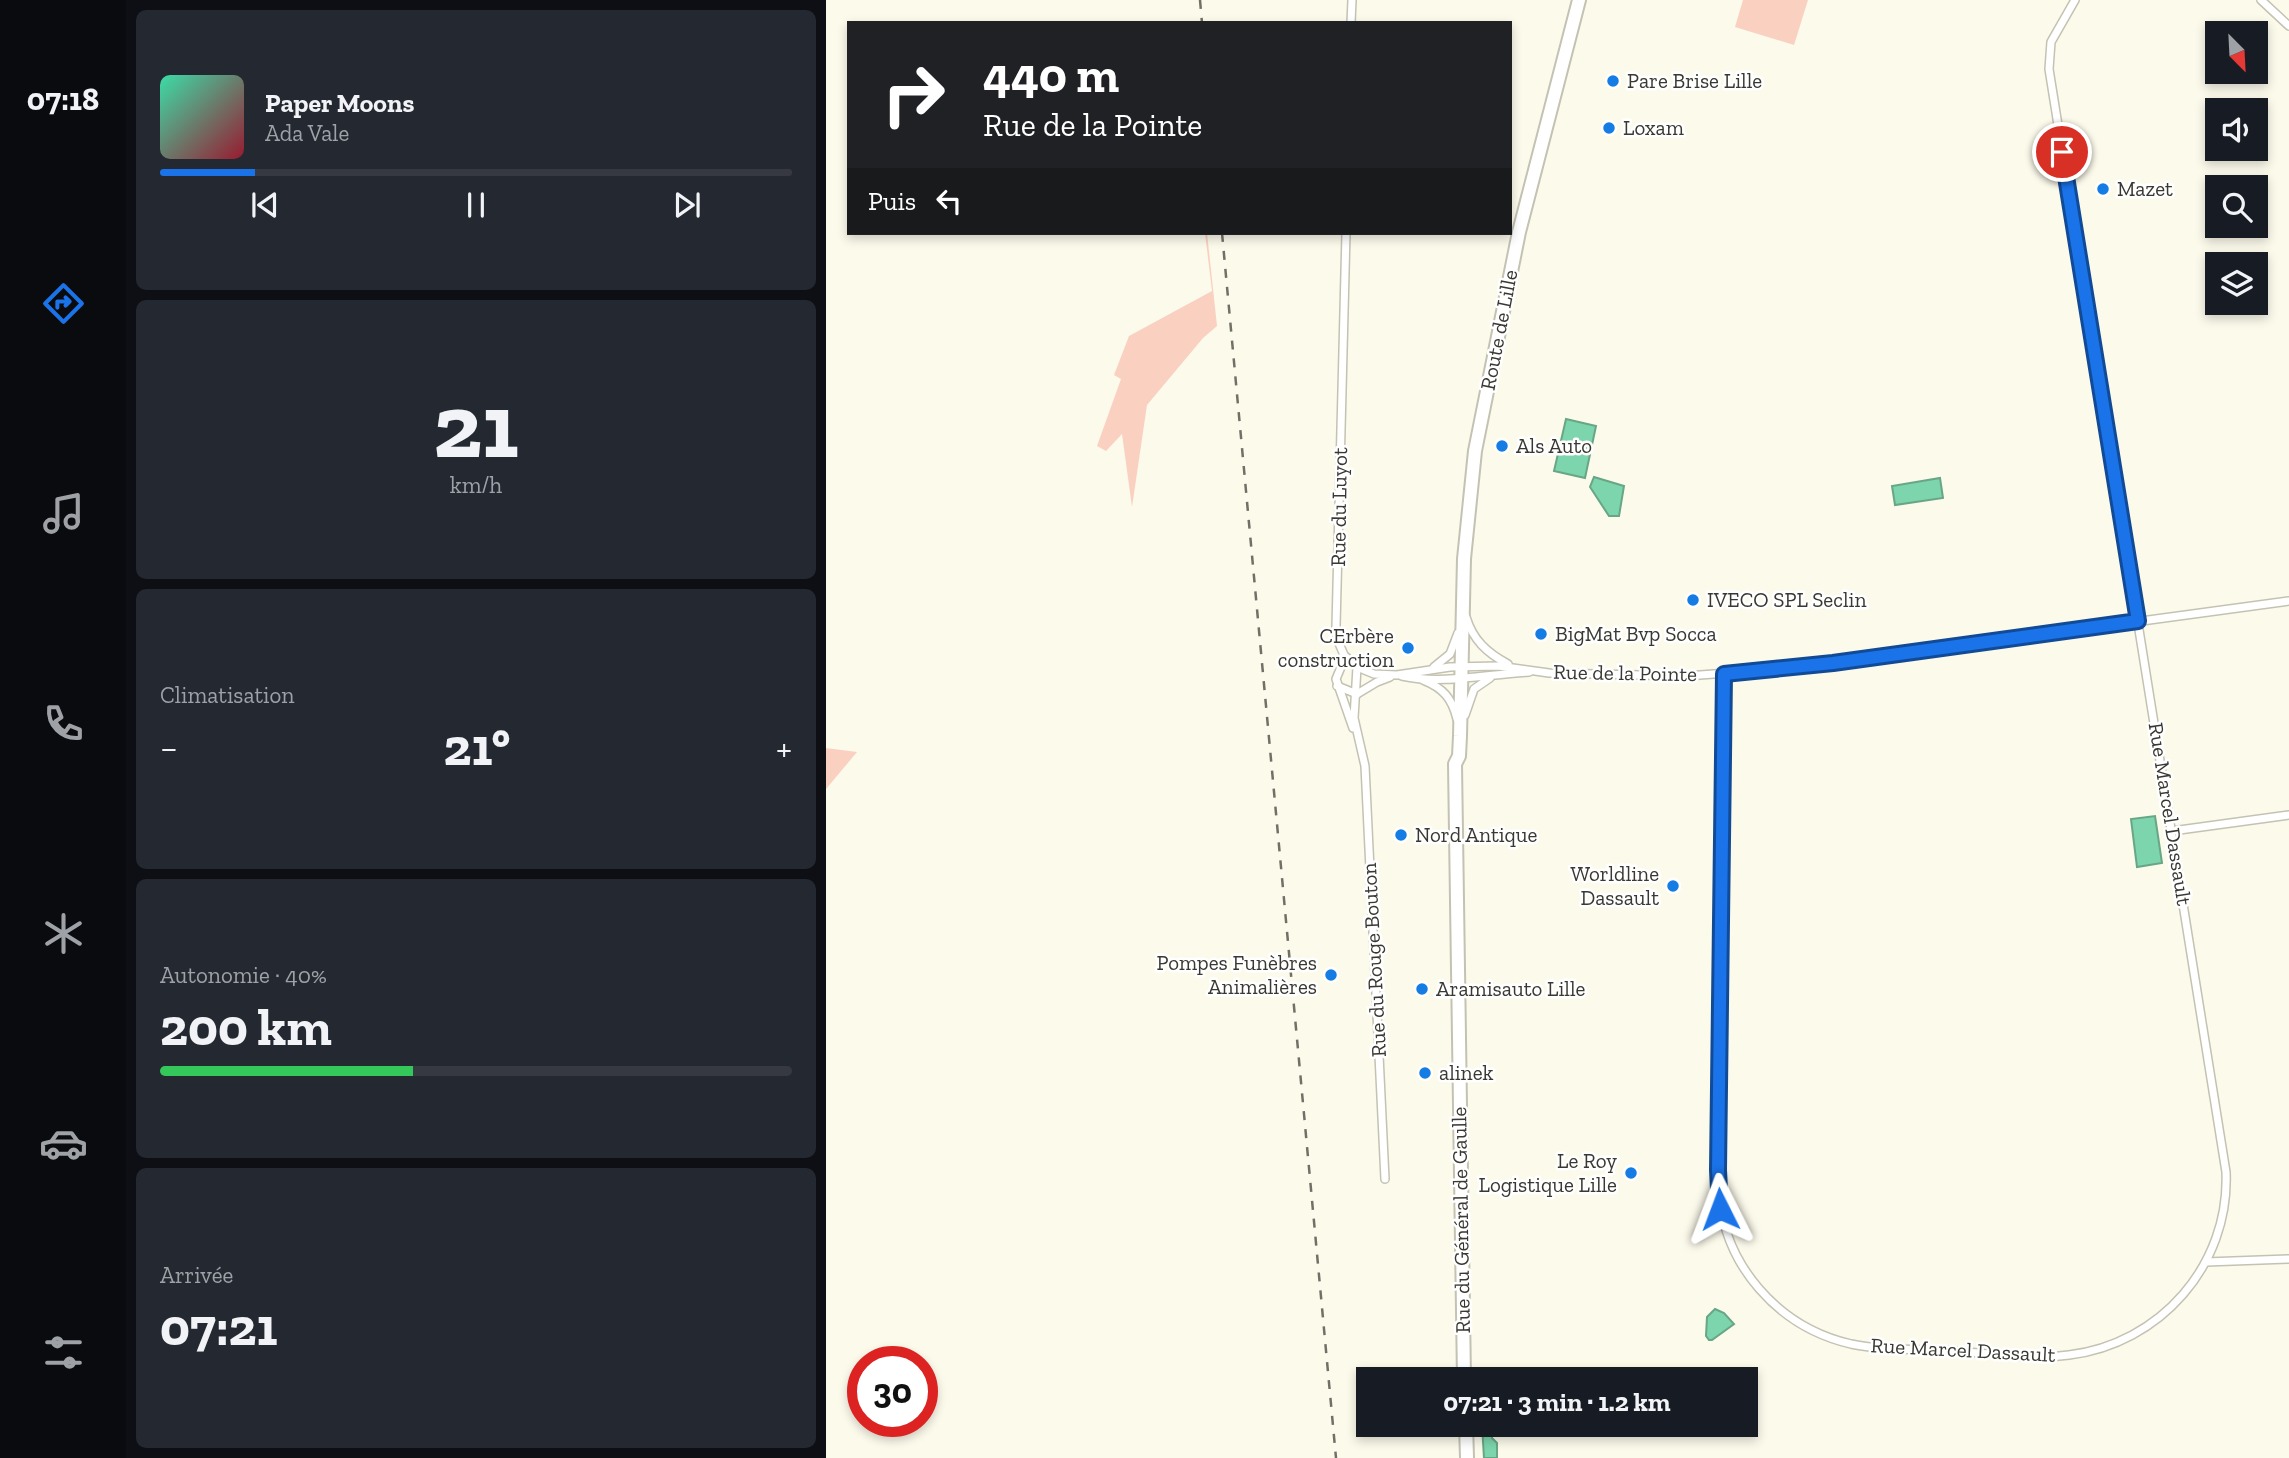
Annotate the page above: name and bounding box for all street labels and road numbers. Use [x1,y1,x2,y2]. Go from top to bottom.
street label: Route de Lille [1475,267,1522,392]
street label: Rue du Luyot [1325,447,1352,567]
street label: Rue de la Pointe [1553,659,1697,686]
street label: Rue Marcel Dassault [2144,721,2197,907]
street label: Rue du Rouge Bouton [1356,862,1391,1058]
street label: Rue du Général de Gaulle [1446,1106,1475,1334]
street label: Rue Marcel Dassault [1870,1332,2056,1367]

